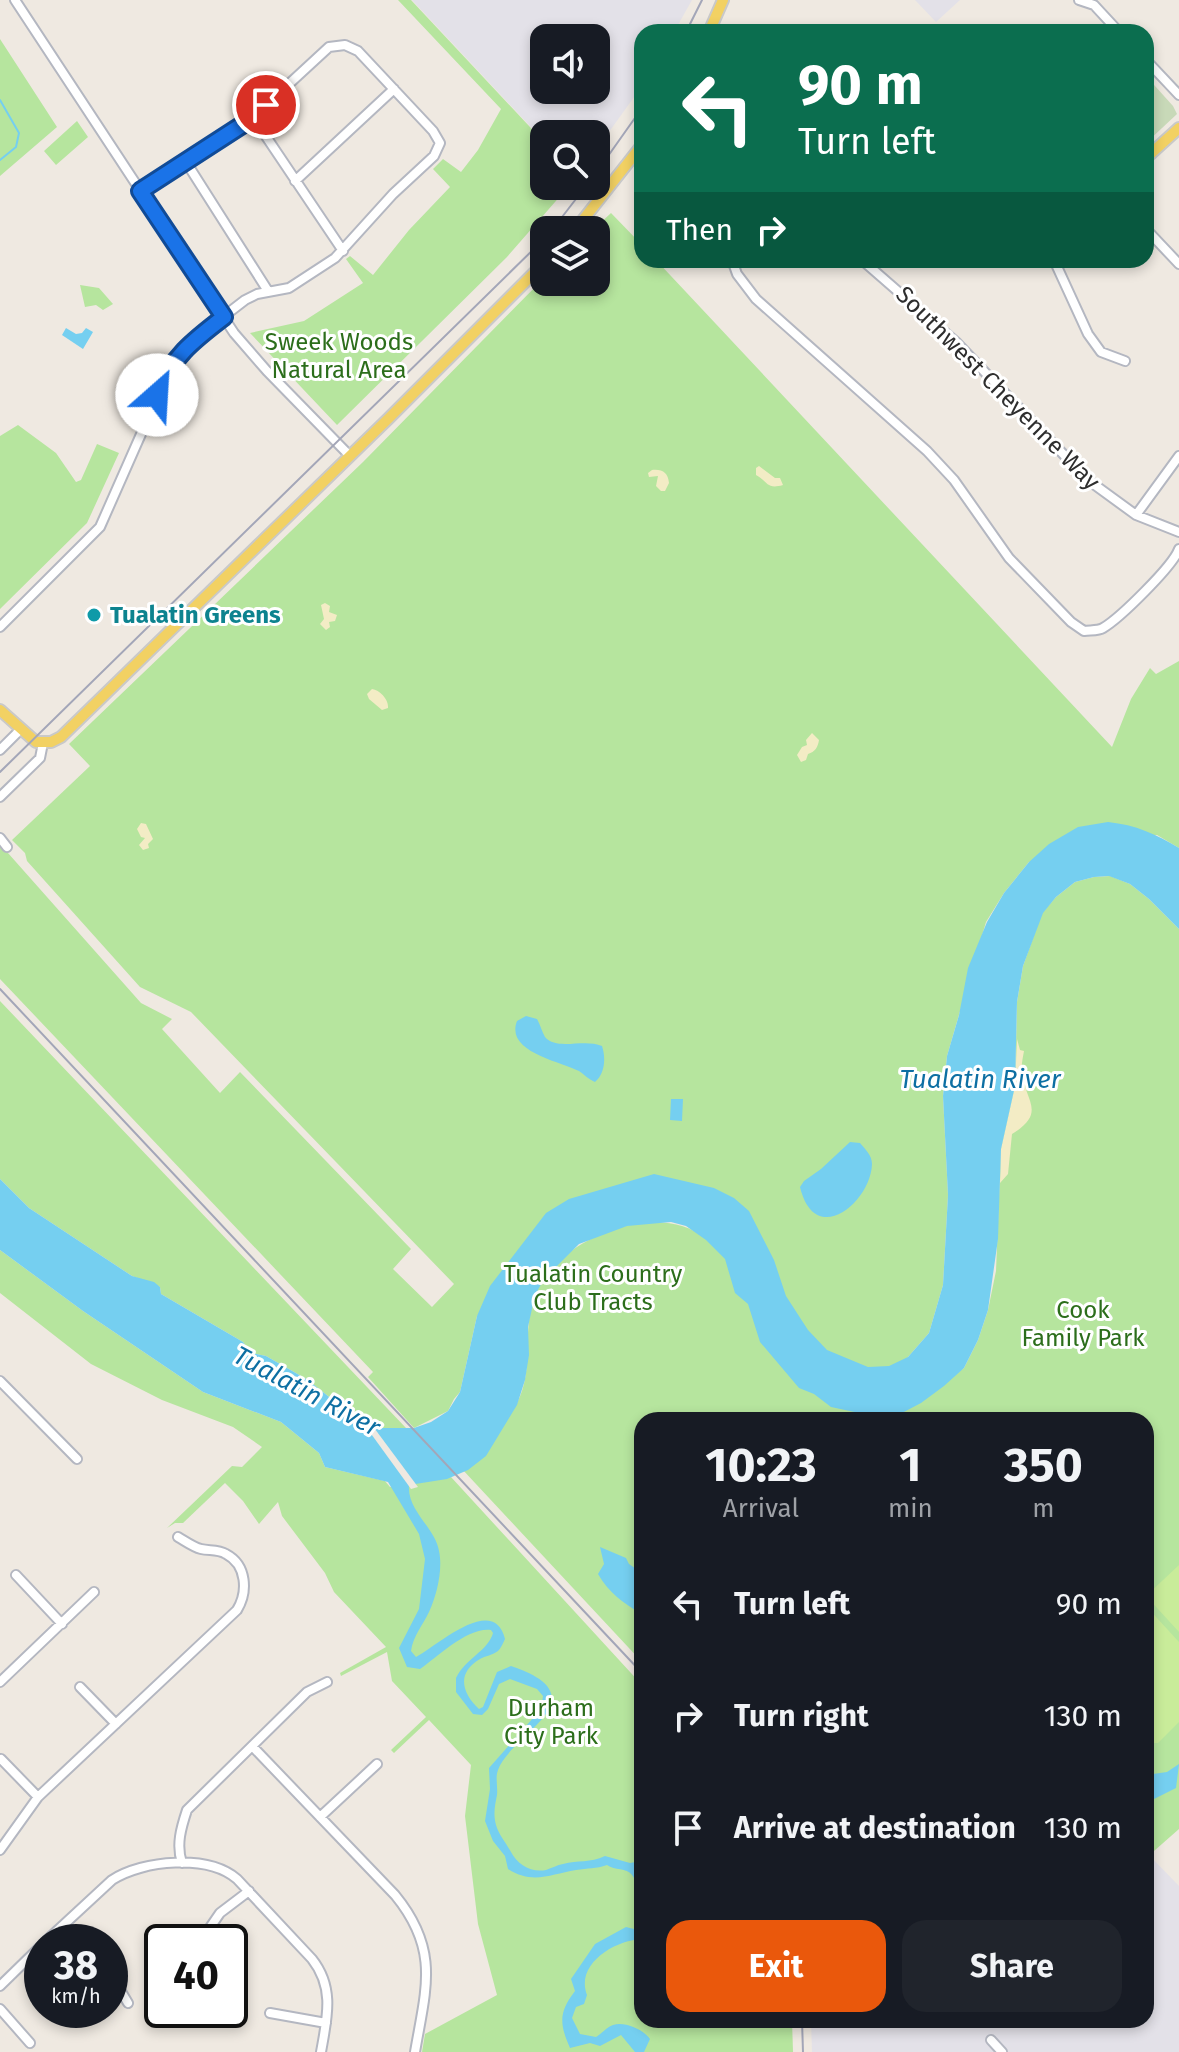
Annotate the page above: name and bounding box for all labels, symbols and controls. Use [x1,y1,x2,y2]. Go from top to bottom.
map controls [530,24,610,296]
button: sound [530,24,610,104]
text: 90 m [798,52,923,119]
icon: left [666,56,770,160]
pin [232,71,300,139]
icon: arrive [244,83,288,127]
button: search [530,120,610,200]
text: Turn left [798,120,936,164]
icon: right [749,208,793,252]
text: Then [666,212,733,248]
button: layers [530,216,610,296]
street label: Southwest Cheyenne Way [890,280,1106,496]
park label: Sweek Woods Natural Area [265,328,413,384]
position arrow [115,353,199,437]
place label: Tualatin Greens [110,601,281,629]
marker: Tualatin Greens [85,606,103,624]
water label: Tualatin River [899,1064,1062,1095]
park label: Tualatin Country Club Tracts [504,1260,683,1316]
park label: Cook Family Park [1022,1296,1145,1352]
water label: Tualatin River [228,1340,386,1443]
text: 10:23 [705,1436,817,1494]
text: 1 [899,1436,921,1494]
text: 350 [1004,1436,1083,1494]
text: Arrival [723,1493,799,1524]
text: min [888,1493,933,1524]
text: m [1032,1493,1055,1524]
icon: left [666,1582,710,1626]
text: Turn left [734,1586,850,1622]
text: 90 m [1056,1586,1122,1622]
park label: Durham City Park [504,1694,599,1750]
icon: right [666,1694,710,1738]
text: Turn right [734,1698,869,1734]
text: 130 m [1044,1698,1122,1734]
icon: arrive [666,1806,710,1850]
text: Arrive at destination [734,1810,1016,1846]
text: 130 m [1044,1810,1122,1846]
button: Exit [666,1920,886,2012]
button: Share [902,1920,1122,2012]
speed limit sign: 40 [144,1924,248,2028]
text: 38 [54,1942,98,1990]
text: km/h [51,1984,101,2008]

